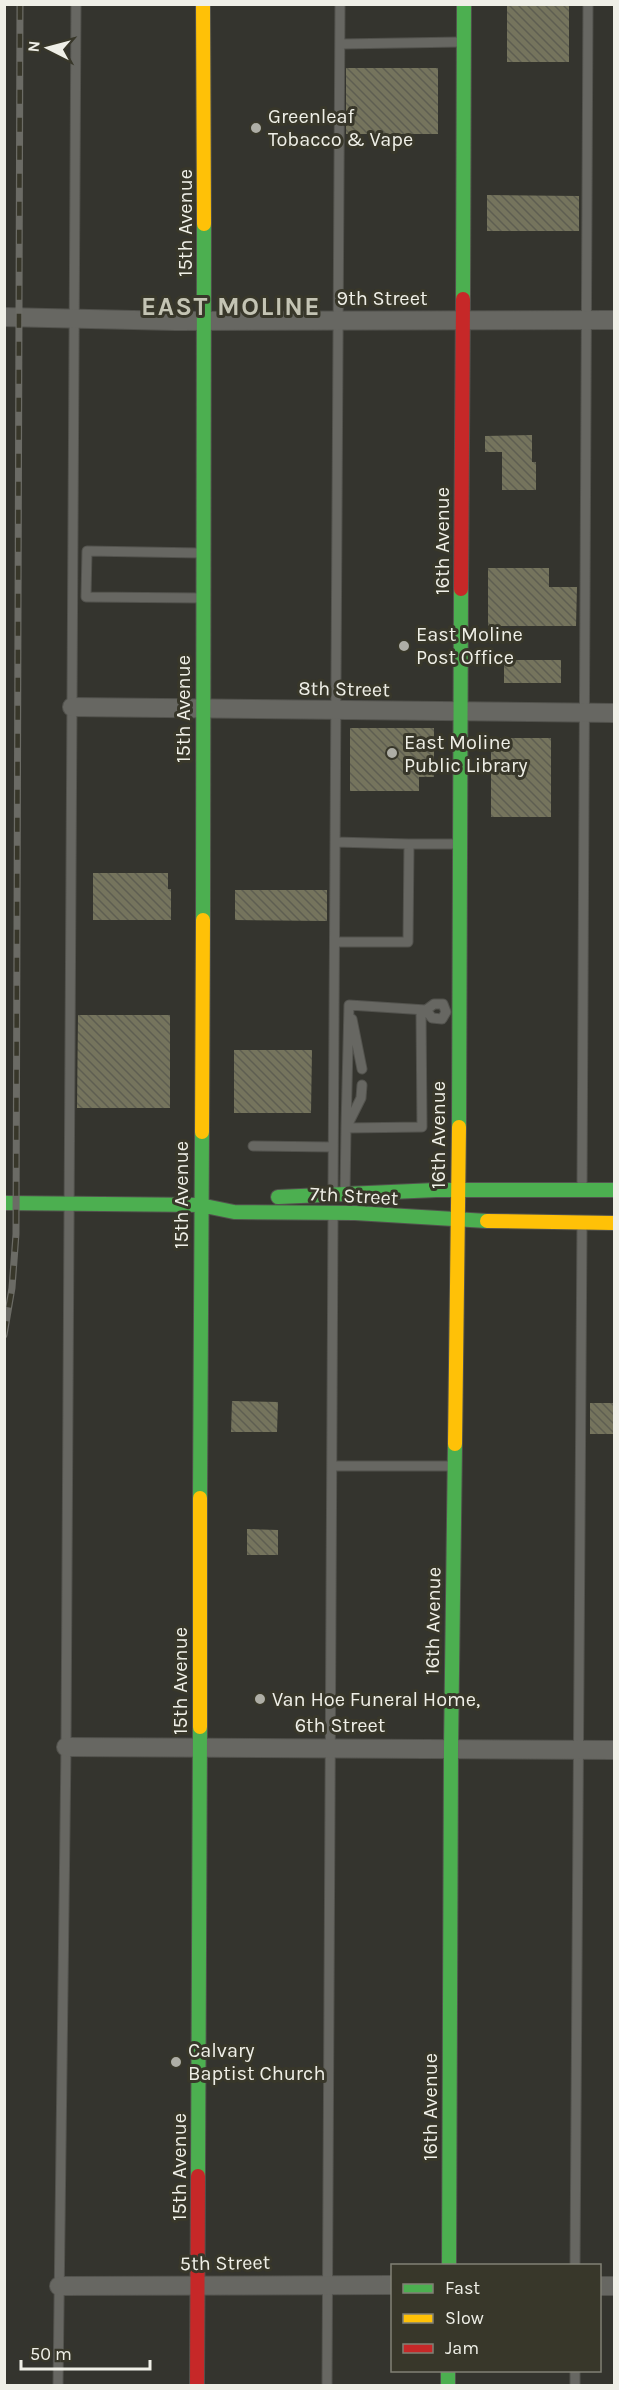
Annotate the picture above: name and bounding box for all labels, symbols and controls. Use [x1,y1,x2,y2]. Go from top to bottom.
north arrow [18,18,78,78]
text: N [24,40,44,53]
place label: Greenleaf Tobacco & Vape [268,105,413,151]
marker: Greenleaf Tobacco & Vape [249,121,263,135]
street label: 15th Avenue [174,169,197,277]
street label: 9th Street [337,287,428,310]
district label: EAST MOLINE [141,291,321,322]
street label: 16th Avenue [431,487,454,595]
place label: East Moline Post Office [416,623,523,669]
marker: East Moline Post Office [397,639,411,653]
street label: 15th Avenue [172,655,195,763]
street label: 8th Street [298,677,390,701]
place label: East Moline Public Library [404,731,528,777]
marker: East Moline Public Library [385,746,399,760]
street label: 16th Avenue [427,1081,450,1189]
street label: 15th Avenue [170,1141,193,1249]
street label: 7th Street [309,1182,399,1210]
street label: 16th Avenue [421,1567,445,1675]
street label: 15th Avenue [169,1627,192,1735]
place label: Van Hoe Funeral Home, [272,1688,480,1711]
marker: Van Hoe Funeral Home, [253,1692,267,1706]
street label: 6th Street [295,1714,386,1737]
place label: Calvary Baptist Church [188,2039,325,2085]
street label: 16th Avenue [419,2053,442,2161]
marker: Calvary Baptist Church [169,2055,183,2069]
street label: 15th Avenue [168,2113,191,2221]
street label: 5th Street [180,2251,271,2275]
legend [391,2264,601,2372]
text: Fast [445,2277,480,2299]
text: Slow [445,2307,484,2329]
scale bar [21,2333,150,2371]
text: Jam [445,2337,479,2359]
text: 50 m [30,2343,72,2365]

